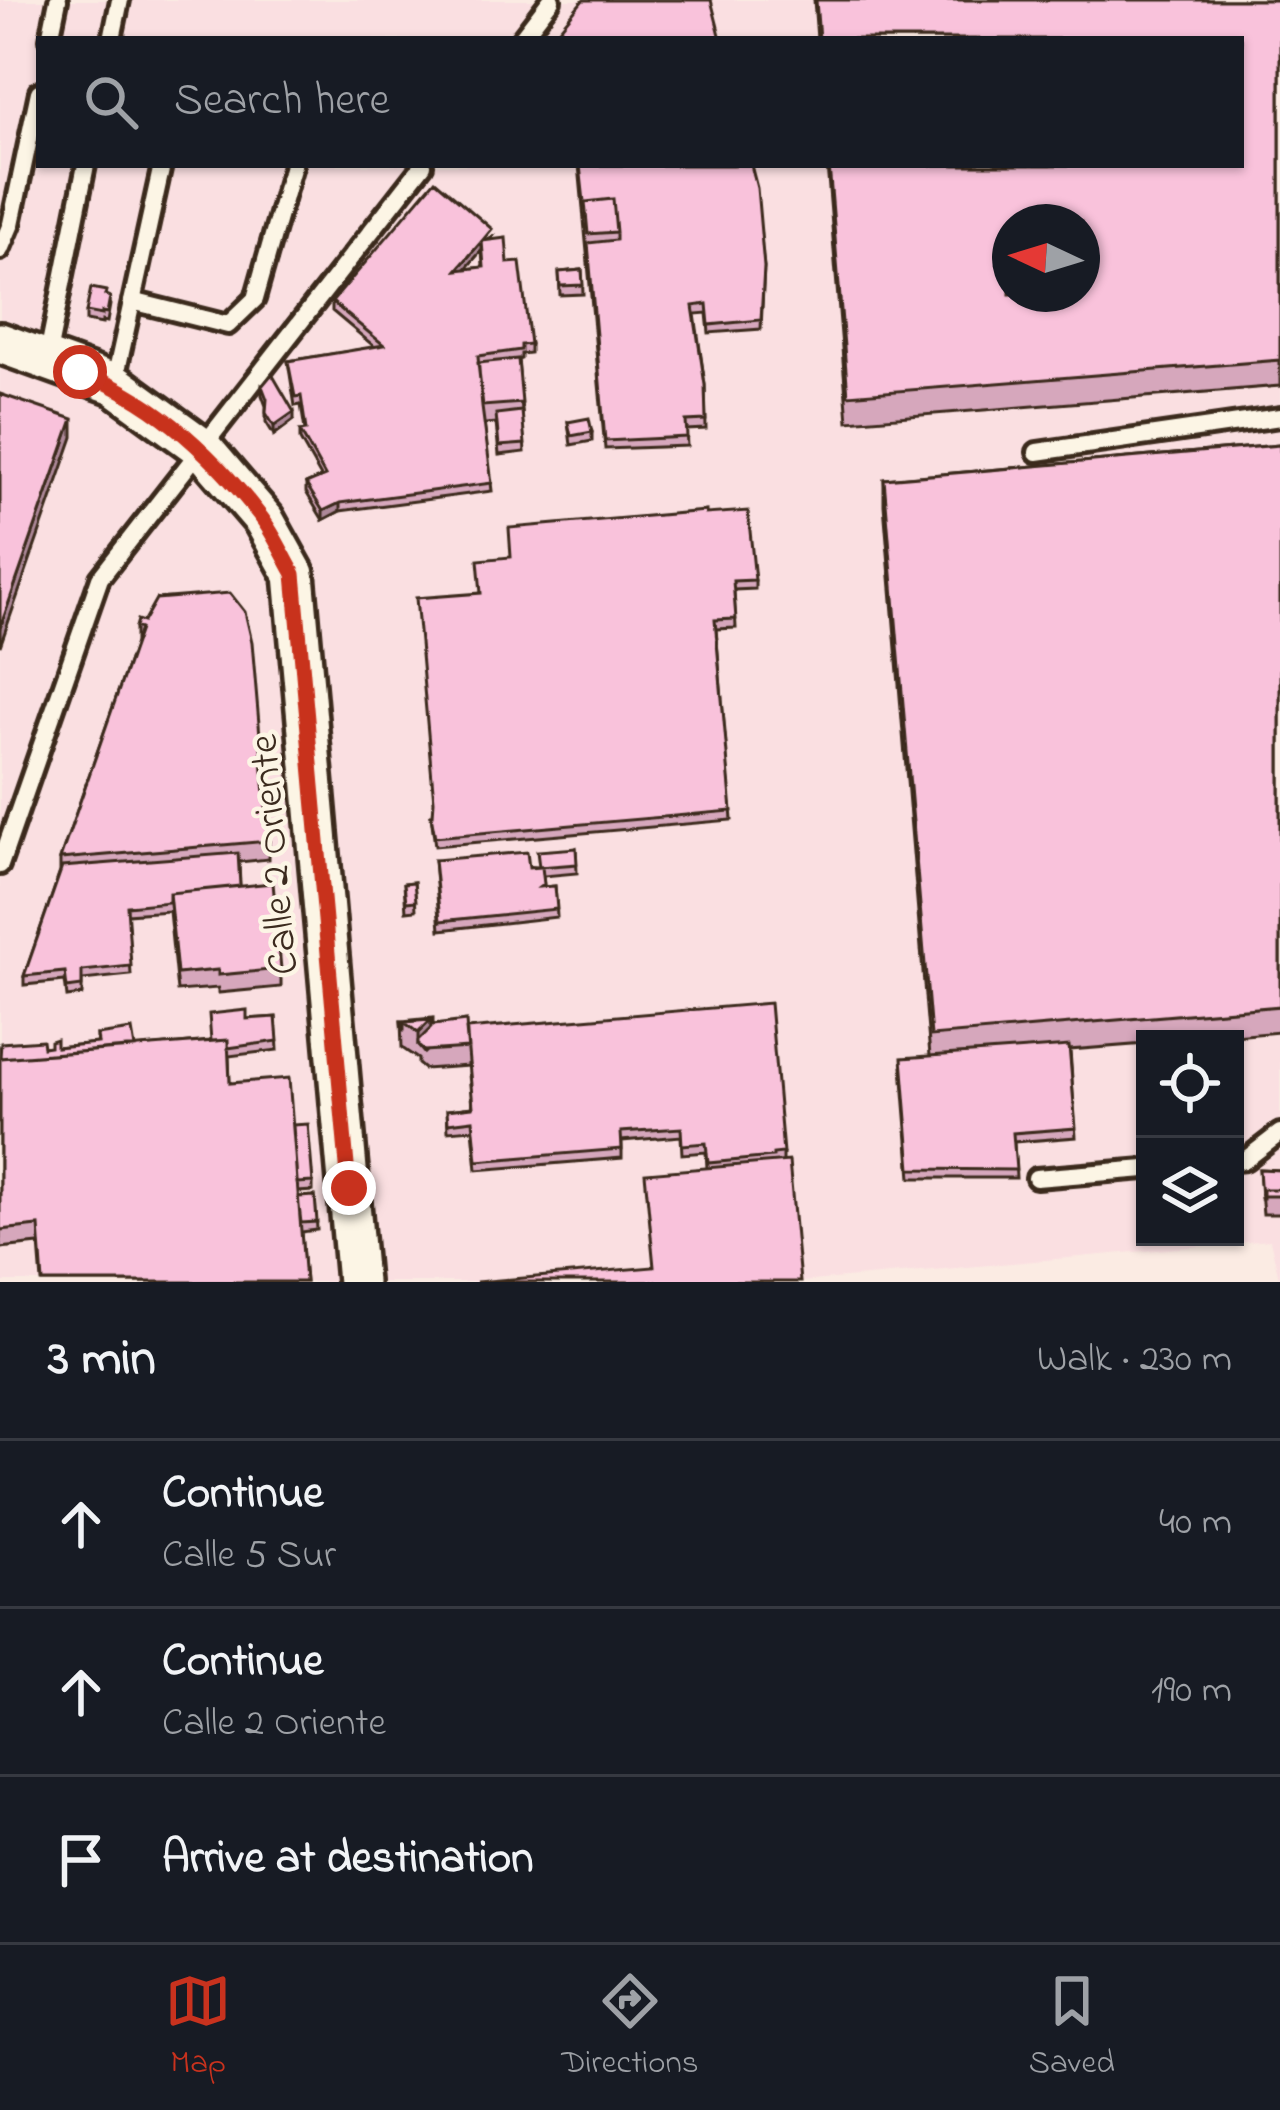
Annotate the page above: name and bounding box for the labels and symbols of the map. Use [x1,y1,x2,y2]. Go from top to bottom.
north arrow [992,204,1100,312]
route start [53,345,107,399]
street label: Calle 2 Oriente [235,732,316,977]
route end [322,1161,376,1215]

